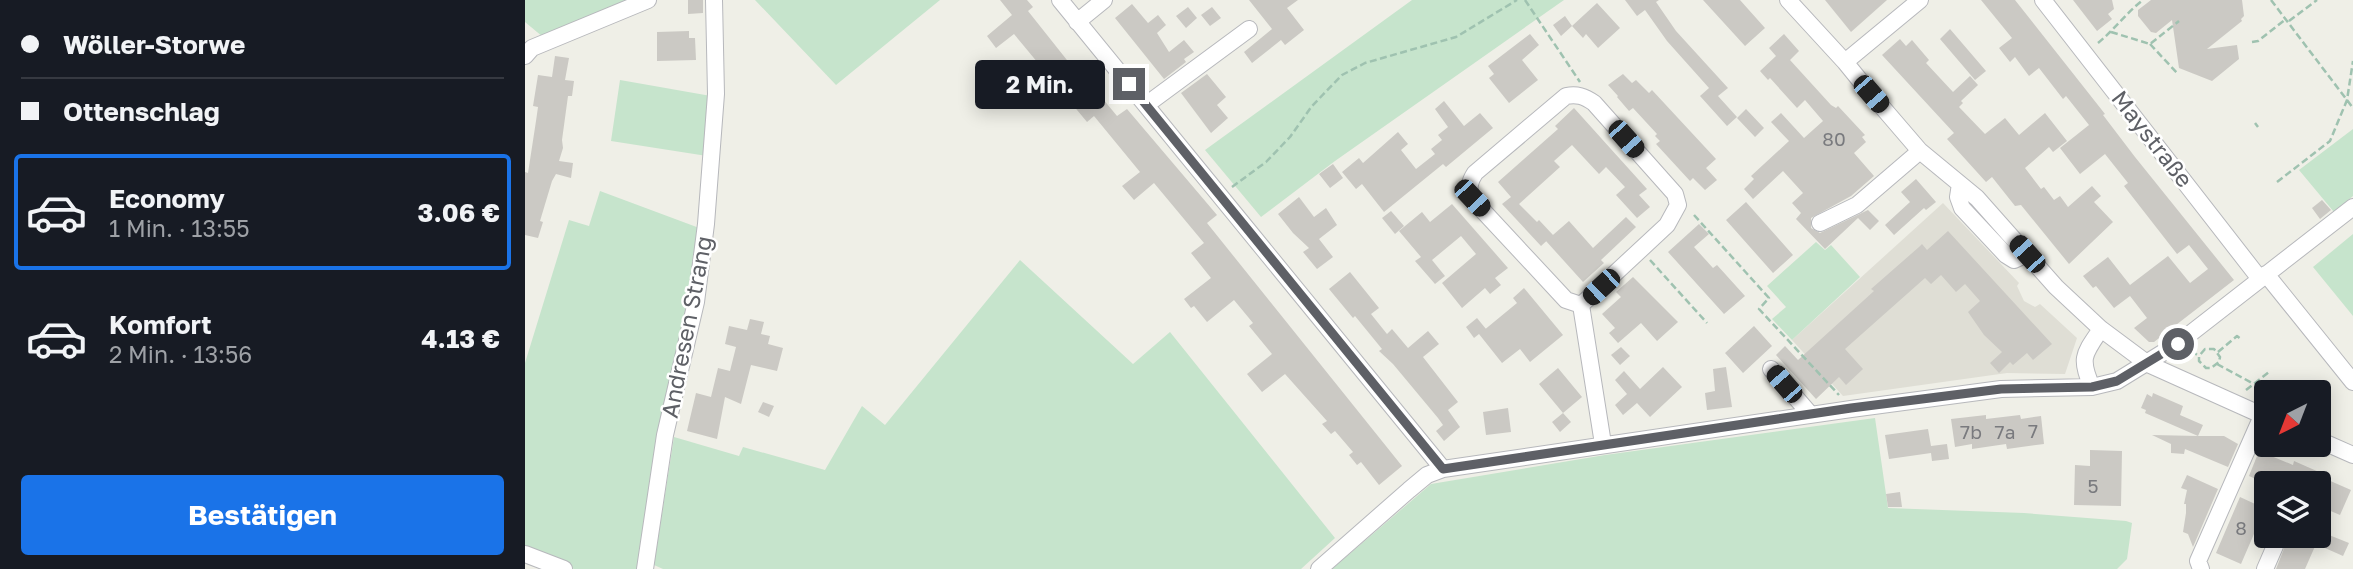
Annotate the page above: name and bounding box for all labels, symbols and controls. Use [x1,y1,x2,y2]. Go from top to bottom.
text: Wöller-Storwe [63,29,245,60]
callout: 2 Min. [975,60,1105,108]
route end [1113,68,1145,100]
text: 2 Min. [1006,70,1074,98]
car [1850,71,1893,117]
street label: Maystraße [2106,84,2199,192]
text: Ottenschlag [63,96,220,127]
car [1605,116,1648,162]
house number: 80 [1822,127,1846,150]
car [1450,175,1495,221]
icon: car [25,181,88,244]
text: Economy [109,183,225,214]
text: 3.06 € [418,197,500,228]
text: 1 Min. · 13:55 [109,214,249,242]
car [2006,231,2049,277]
street label: Andresen Strang [655,233,717,420]
car [1579,265,1624,309]
icon: car [25,307,88,370]
text: Komfort [109,309,212,340]
text: 4.13 € [421,323,500,354]
route start [2162,328,2194,360]
text: 2 Min. · 13:56 [109,340,252,368]
car [1763,361,1806,407]
north arrow [2254,380,2331,457]
map controls [2254,380,2331,548]
house number: 7 [2028,419,2038,442]
house number: 7b [1960,420,1982,443]
house number: 7a [1995,420,2015,443]
button: layers [2254,471,2331,548]
house number: 5 [2087,474,2099,497]
button: Bestätigen [21,475,504,555]
house number: 8 [2235,516,2247,539]

